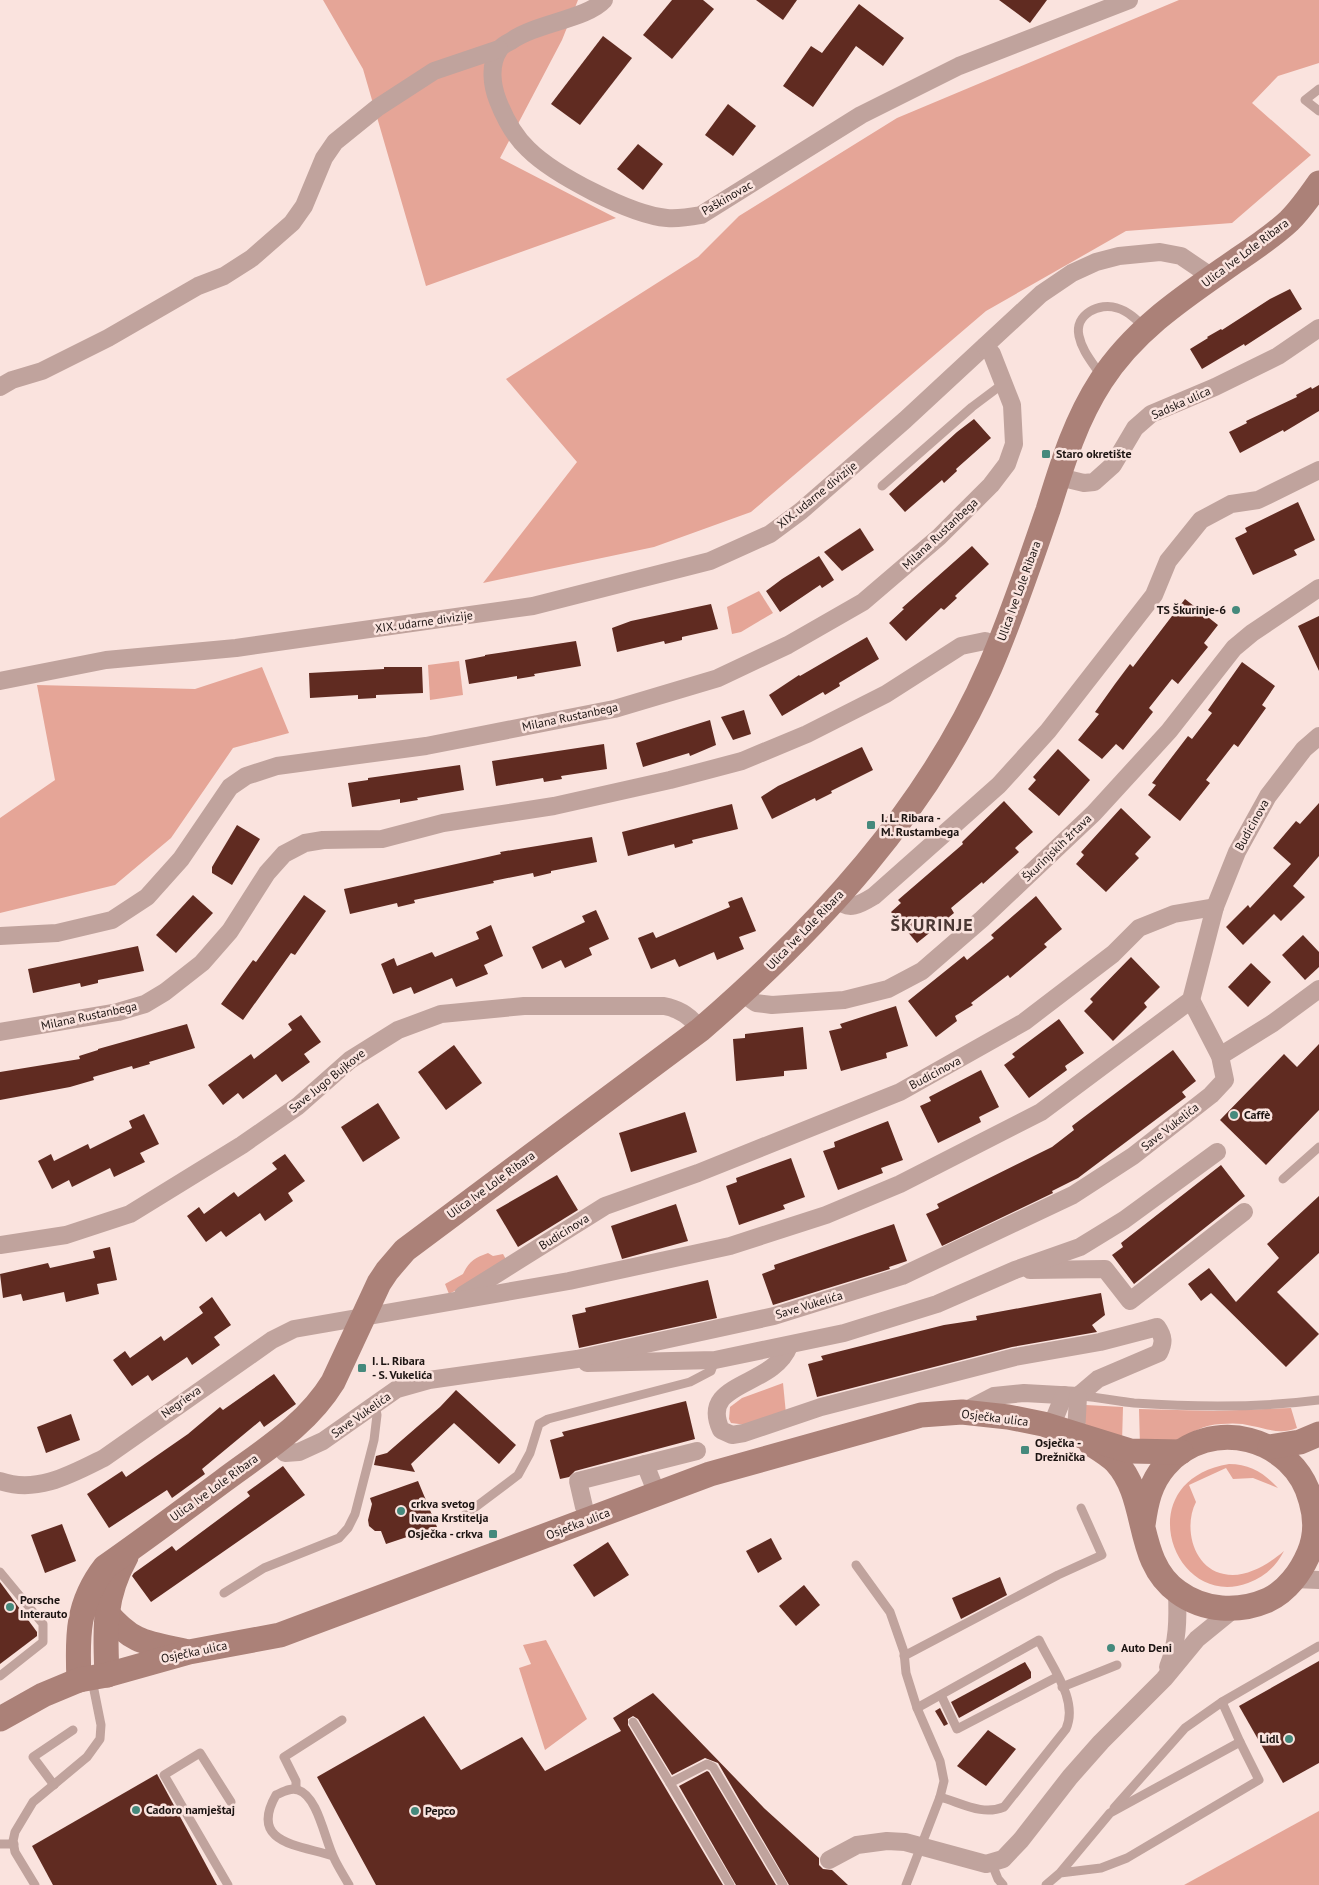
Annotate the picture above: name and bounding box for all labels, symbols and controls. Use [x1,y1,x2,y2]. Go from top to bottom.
street label: Paškinovac [699,177,755,218]
street label: Ulica Ive Lole Ribara [1198,215,1291,290]
street label: Sadska ulica [1149,383,1213,422]
place label: Staro okretište [1056,446,1132,461]
marker: Staro okretište [1040,448,1052,460]
street label: XIX. udarne divizije [774,458,860,531]
street label: Milana Rustanbega [899,495,981,572]
street label: Ulica Ive Lole Ribara [994,539,1044,643]
place label: TS Škurinje-6 [1157,602,1226,617]
marker: TS Škurinje-6 [1230,604,1242,616]
street label: XIX. udarne divizije [374,607,474,636]
street label: Milana Rustanbega [520,699,619,734]
street label: Budicinova [1231,796,1272,853]
place label: I. L. Ribara - M. Rustambega [881,810,959,839]
street label: Škurinjskih žrtava [1019,811,1094,885]
marker: I. L. Ribara - M. Rustambega [865,819,877,831]
street label: Ulica Ive Lole Ribara [763,887,847,973]
district label: ŠKURINJE [890,913,974,936]
street label: Milana Rustanbega [39,998,138,1033]
street label: Save Jugo Bujkove [286,1045,368,1116]
street label: Budicinova [906,1053,963,1092]
street label: Save Vukelića [1138,1099,1202,1154]
place label: Caffè [1244,1107,1270,1122]
marker: Caffè [1228,1109,1240,1121]
street label: Ulica Ive Lole Ribara [444,1148,538,1222]
street label: Budicinova [536,1210,592,1253]
street label: Save Vukelića [773,1287,844,1322]
place label: I. L. Ribara - S. Vukelića [372,1353,432,1382]
marker: I. L. Ribara - S. Vukelića [356,1362,368,1374]
street label: Negrieva [158,1382,203,1421]
street label: Save Vukelića [328,1389,393,1441]
street label: Osječka ulica [961,1406,1029,1429]
place label: Osječka - Drežnička [1035,1435,1085,1464]
marker: Osječka - Drežnička [1019,1444,1031,1456]
street label: Ulica Ive Lole Ribara [167,1451,261,1525]
place label: crkva svetog Ivana Krstitelja [411,1496,488,1525]
street label: Osječka ulica [544,1504,612,1543]
marker: crkva svetog Ivana Krstitelja [395,1505,407,1517]
place label: Osječka - crkva [408,1526,483,1541]
marker: Osječka - crkva [487,1528,499,1540]
place label: Porsche Interauto [20,1592,68,1621]
marker: Porsche Interauto [4,1601,16,1613]
street label: Osječka ulica [159,1637,228,1666]
place label: Auto Deni [1121,1640,1172,1655]
marker: Auto Deni [1105,1642,1117,1654]
place label: Lidl [1260,1731,1279,1746]
marker: Lidl [1283,1733,1295,1745]
place label: Cadoro namještaj [146,1802,235,1817]
place label: Pepco [425,1803,456,1818]
marker: Cadoro namještaj [130,1804,142,1816]
marker: Pepco [409,1805,421,1817]

